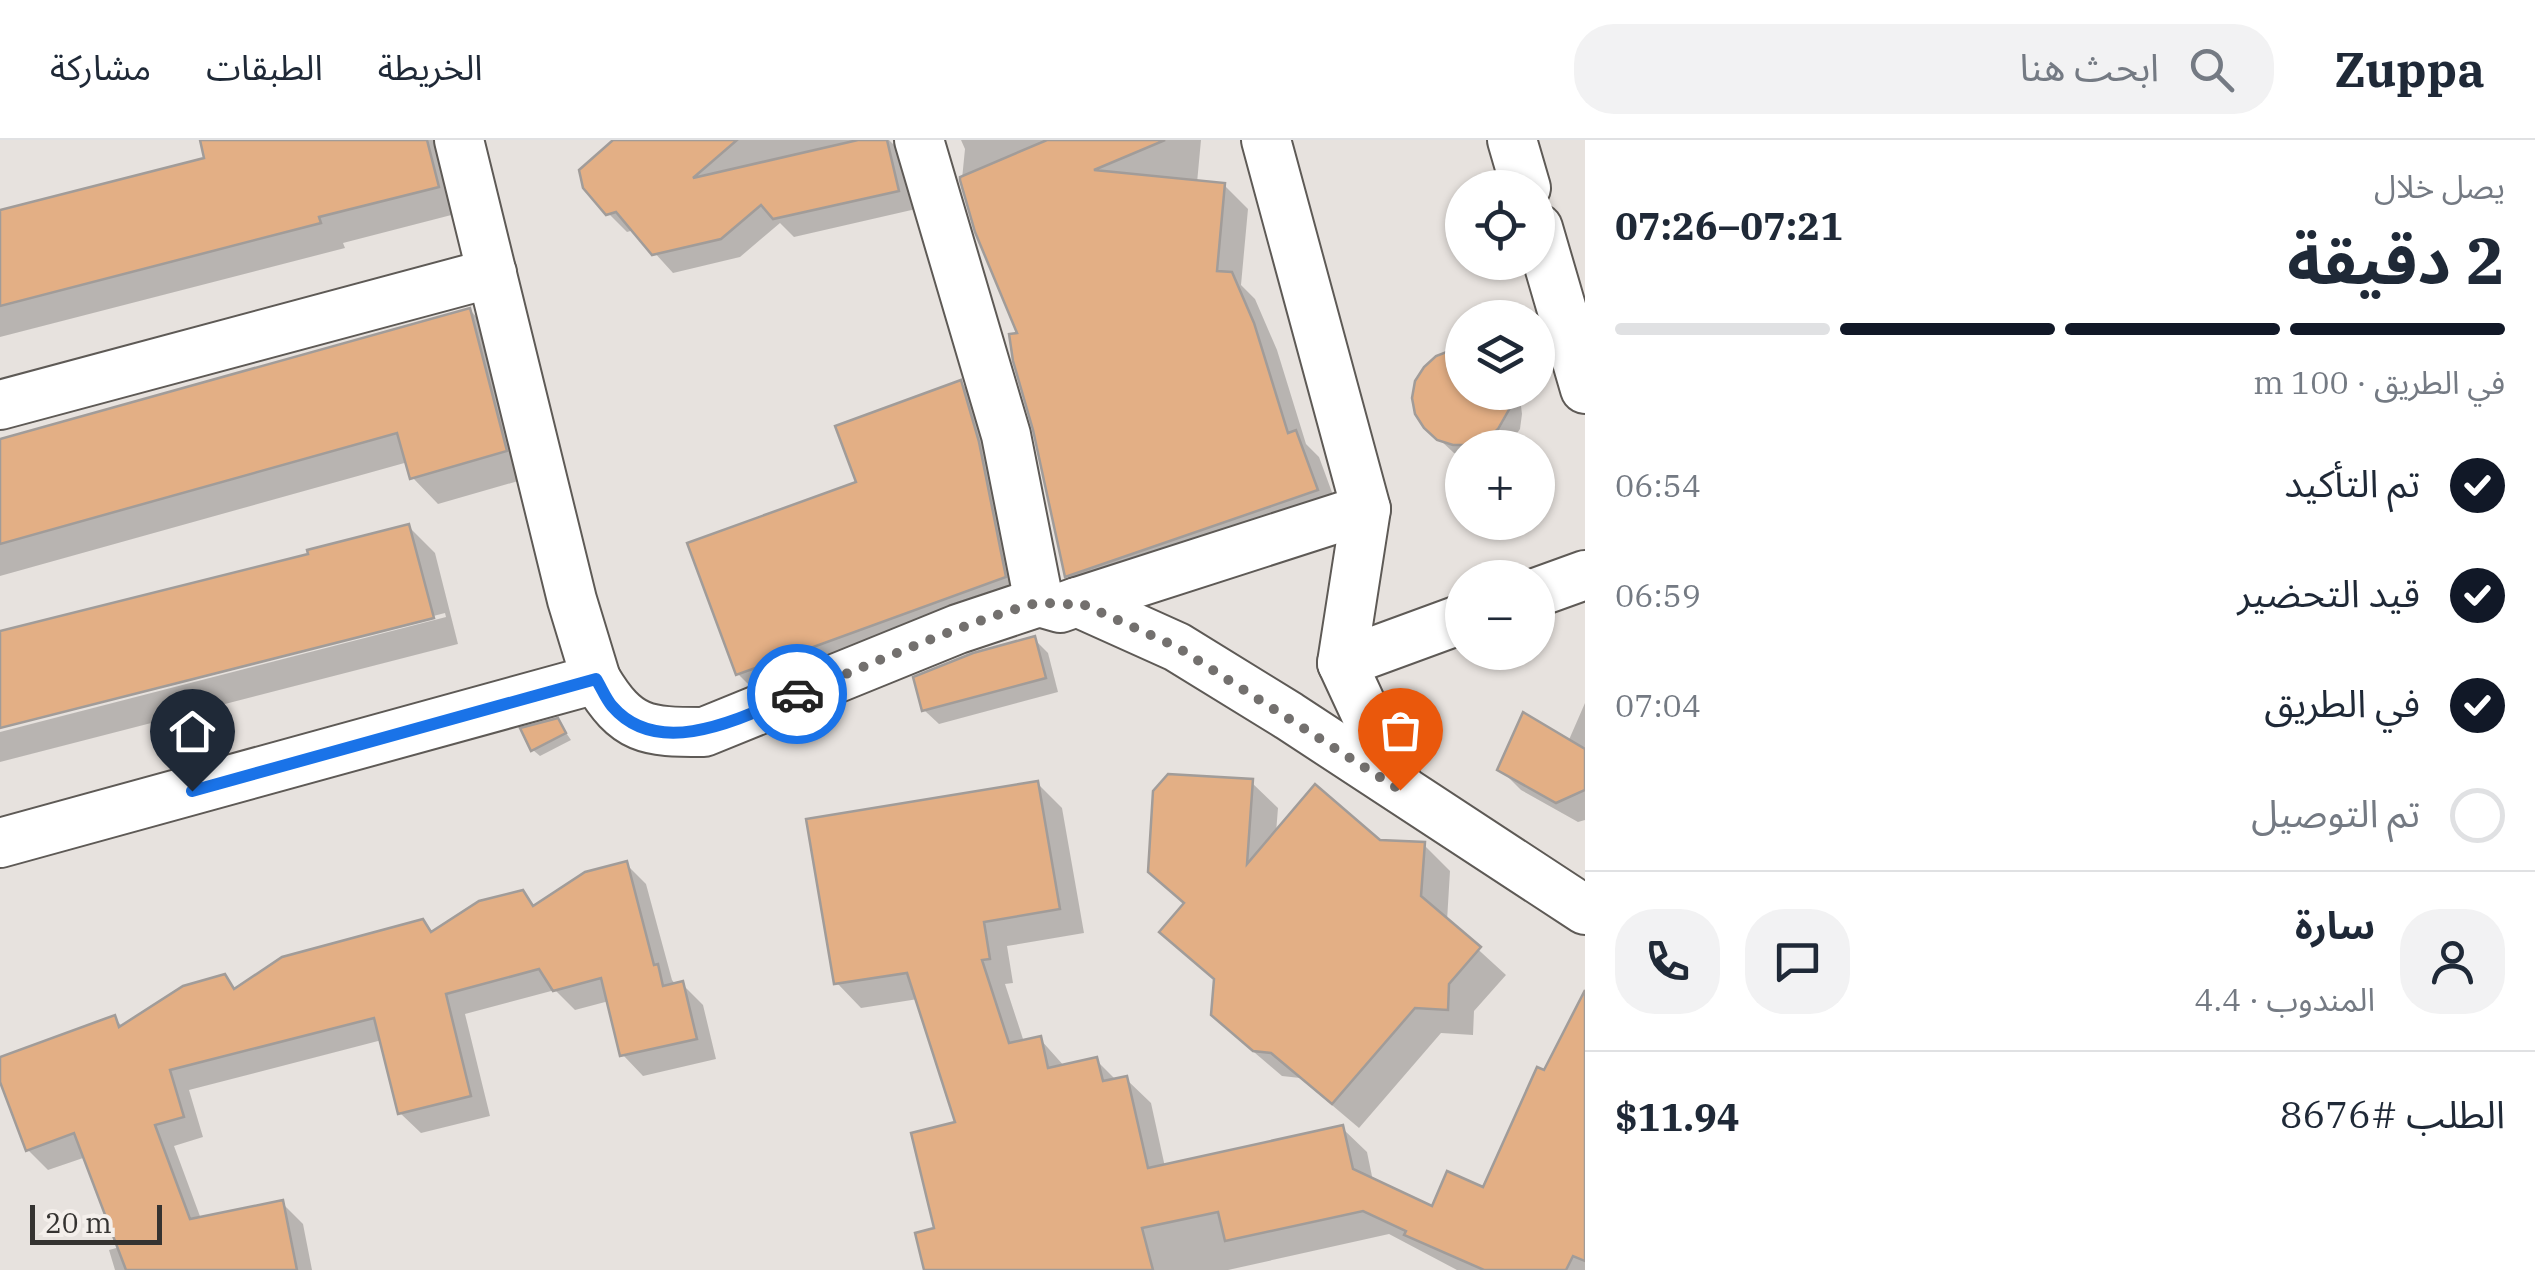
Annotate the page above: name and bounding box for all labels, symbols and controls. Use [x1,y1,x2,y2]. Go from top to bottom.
search box [1574,24,2274,114]
text: Zuppa [2334,38,2485,100]
text: ابحث هنا [2019,42,2159,91]
icon: search [2184,42,2239,97]
text: مشاركة [50,44,151,90]
text: الطبقات [206,44,323,90]
text: الخريطة [378,44,483,90]
text: يصل خلال [2374,165,2505,207]
map controls [1445,170,1555,670]
button: locate [1445,170,1555,280]
text: 07:21–07:26 [1615,201,1843,250]
text: 2 دقيقة [2287,217,2505,302]
button: layers [1445,300,1555,410]
text: في الطريق · 100 m [2253,361,2505,403]
button: + [1445,430,1555,540]
text: تم التأكيد [2284,458,2420,507]
icon: check [2450,458,2505,513]
text: 06:54 [1615,464,1701,506]
button: − [1445,560,1555,670]
text: قيد التحضير [2237,568,2420,617]
icon: check [2450,568,2505,623]
text: 06:59 [1615,574,1701,616]
courier [747,644,847,744]
icon: car [770,667,825,722]
text: في الطريق [2264,678,2420,727]
icon: check [2450,678,2505,733]
text: 07:04 [1615,684,1701,726]
pin [1358,688,1443,791]
pin [150,689,235,792]
icon: bag [1373,703,1428,758]
icon: home [165,704,220,759]
text: تم التوصيل [2251,788,2420,837]
text: سارة [2295,900,2375,949]
button: phone [1615,909,1720,1014]
button: chat [1745,909,1850,1014]
button: person [2400,909,2505,1014]
text: المندوب · 4.4 [2194,978,2375,1020]
text: الطلب #8676 [2280,1089,2505,1138]
text: $11.94 [1615,1092,1740,1141]
scale bar [30,1200,162,1244]
text: 20 m [45,1204,112,1241]

